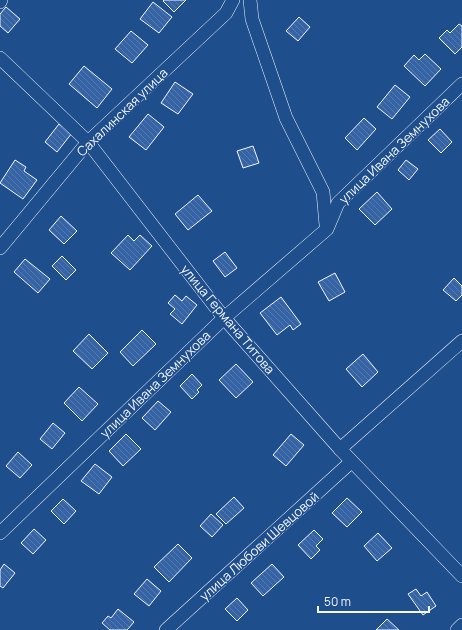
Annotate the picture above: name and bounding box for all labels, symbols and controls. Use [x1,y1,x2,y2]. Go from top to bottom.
street label: Сахалинская улица [72,64,172,160]
street label: улица Ивана Земнухова [335,92,453,208]
street label: улица Германа Титова [177,260,279,378]
street label: улица Ивана Земнухова [96,326,214,442]
street label: улица Любови Шевцовой [195,487,323,605]
scale bar [318,588,429,614]
text: 50 m [324,593,351,610]

